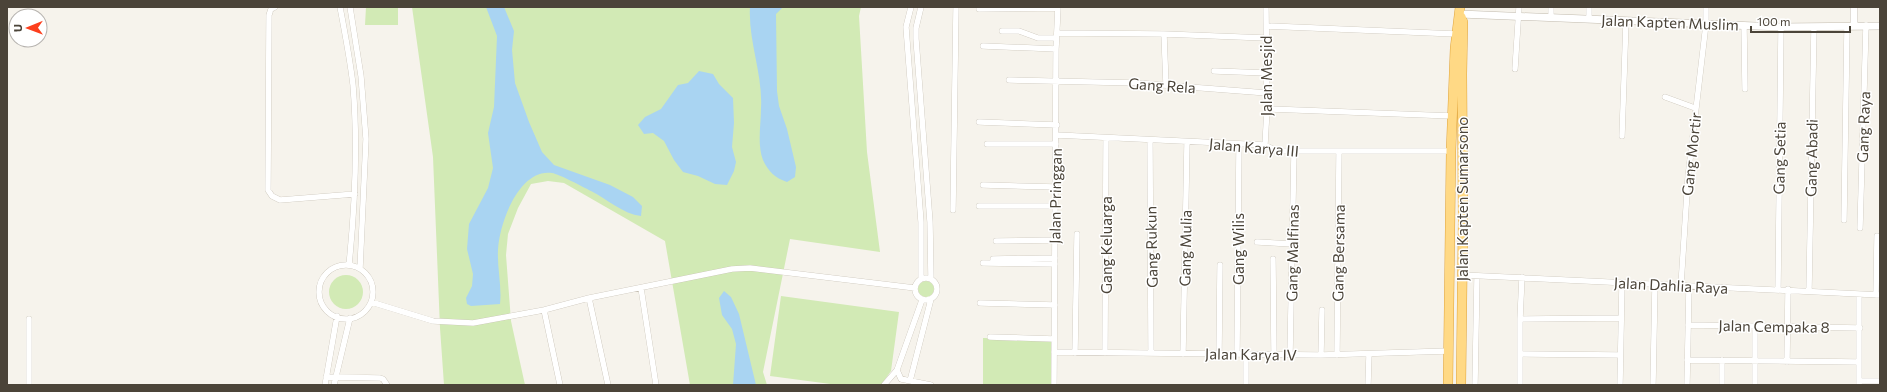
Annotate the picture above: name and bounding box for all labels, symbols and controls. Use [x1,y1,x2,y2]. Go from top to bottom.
north arrow [8,8,48,48]
scale bar [1751,8,1850,34]
street label: Jalan Kapten Muslim [1601,11,1739,33]
text: 100 m [1757,14,1791,28]
text: U [11,24,24,32]
street label: Jalan Mesjid [1257,36,1275,116]
street label: Gang Rela [1128,74,1196,96]
street label: Gang Raya [1853,91,1873,163]
street label: Gang Mortir [1678,111,1704,197]
street label: Jalan Kapten Sumarsono [1453,117,1471,281]
street label: Gang Abadi [1801,119,1821,197]
street label: Gang Setia [1769,121,1789,195]
street label: Jalan Karya III [1208,134,1300,160]
street label: Jalan Pringgan [1045,148,1065,244]
street label: Gang Keluarga [1097,196,1115,294]
street label: Gang Malfinas [1282,204,1302,302]
street label: Gang Bersama [1328,204,1348,302]
street label: Gang Rukun [1141,206,1161,288]
street label: Gang Mulia [1175,210,1195,286]
street label: Gang Wilis [1229,213,1247,285]
street label: Jalan Dahlia Raya [1613,273,1729,297]
street label: Jalan Cempaka 8 [1718,316,1830,336]
street label: Jalan Karya IV [1205,344,1297,364]

